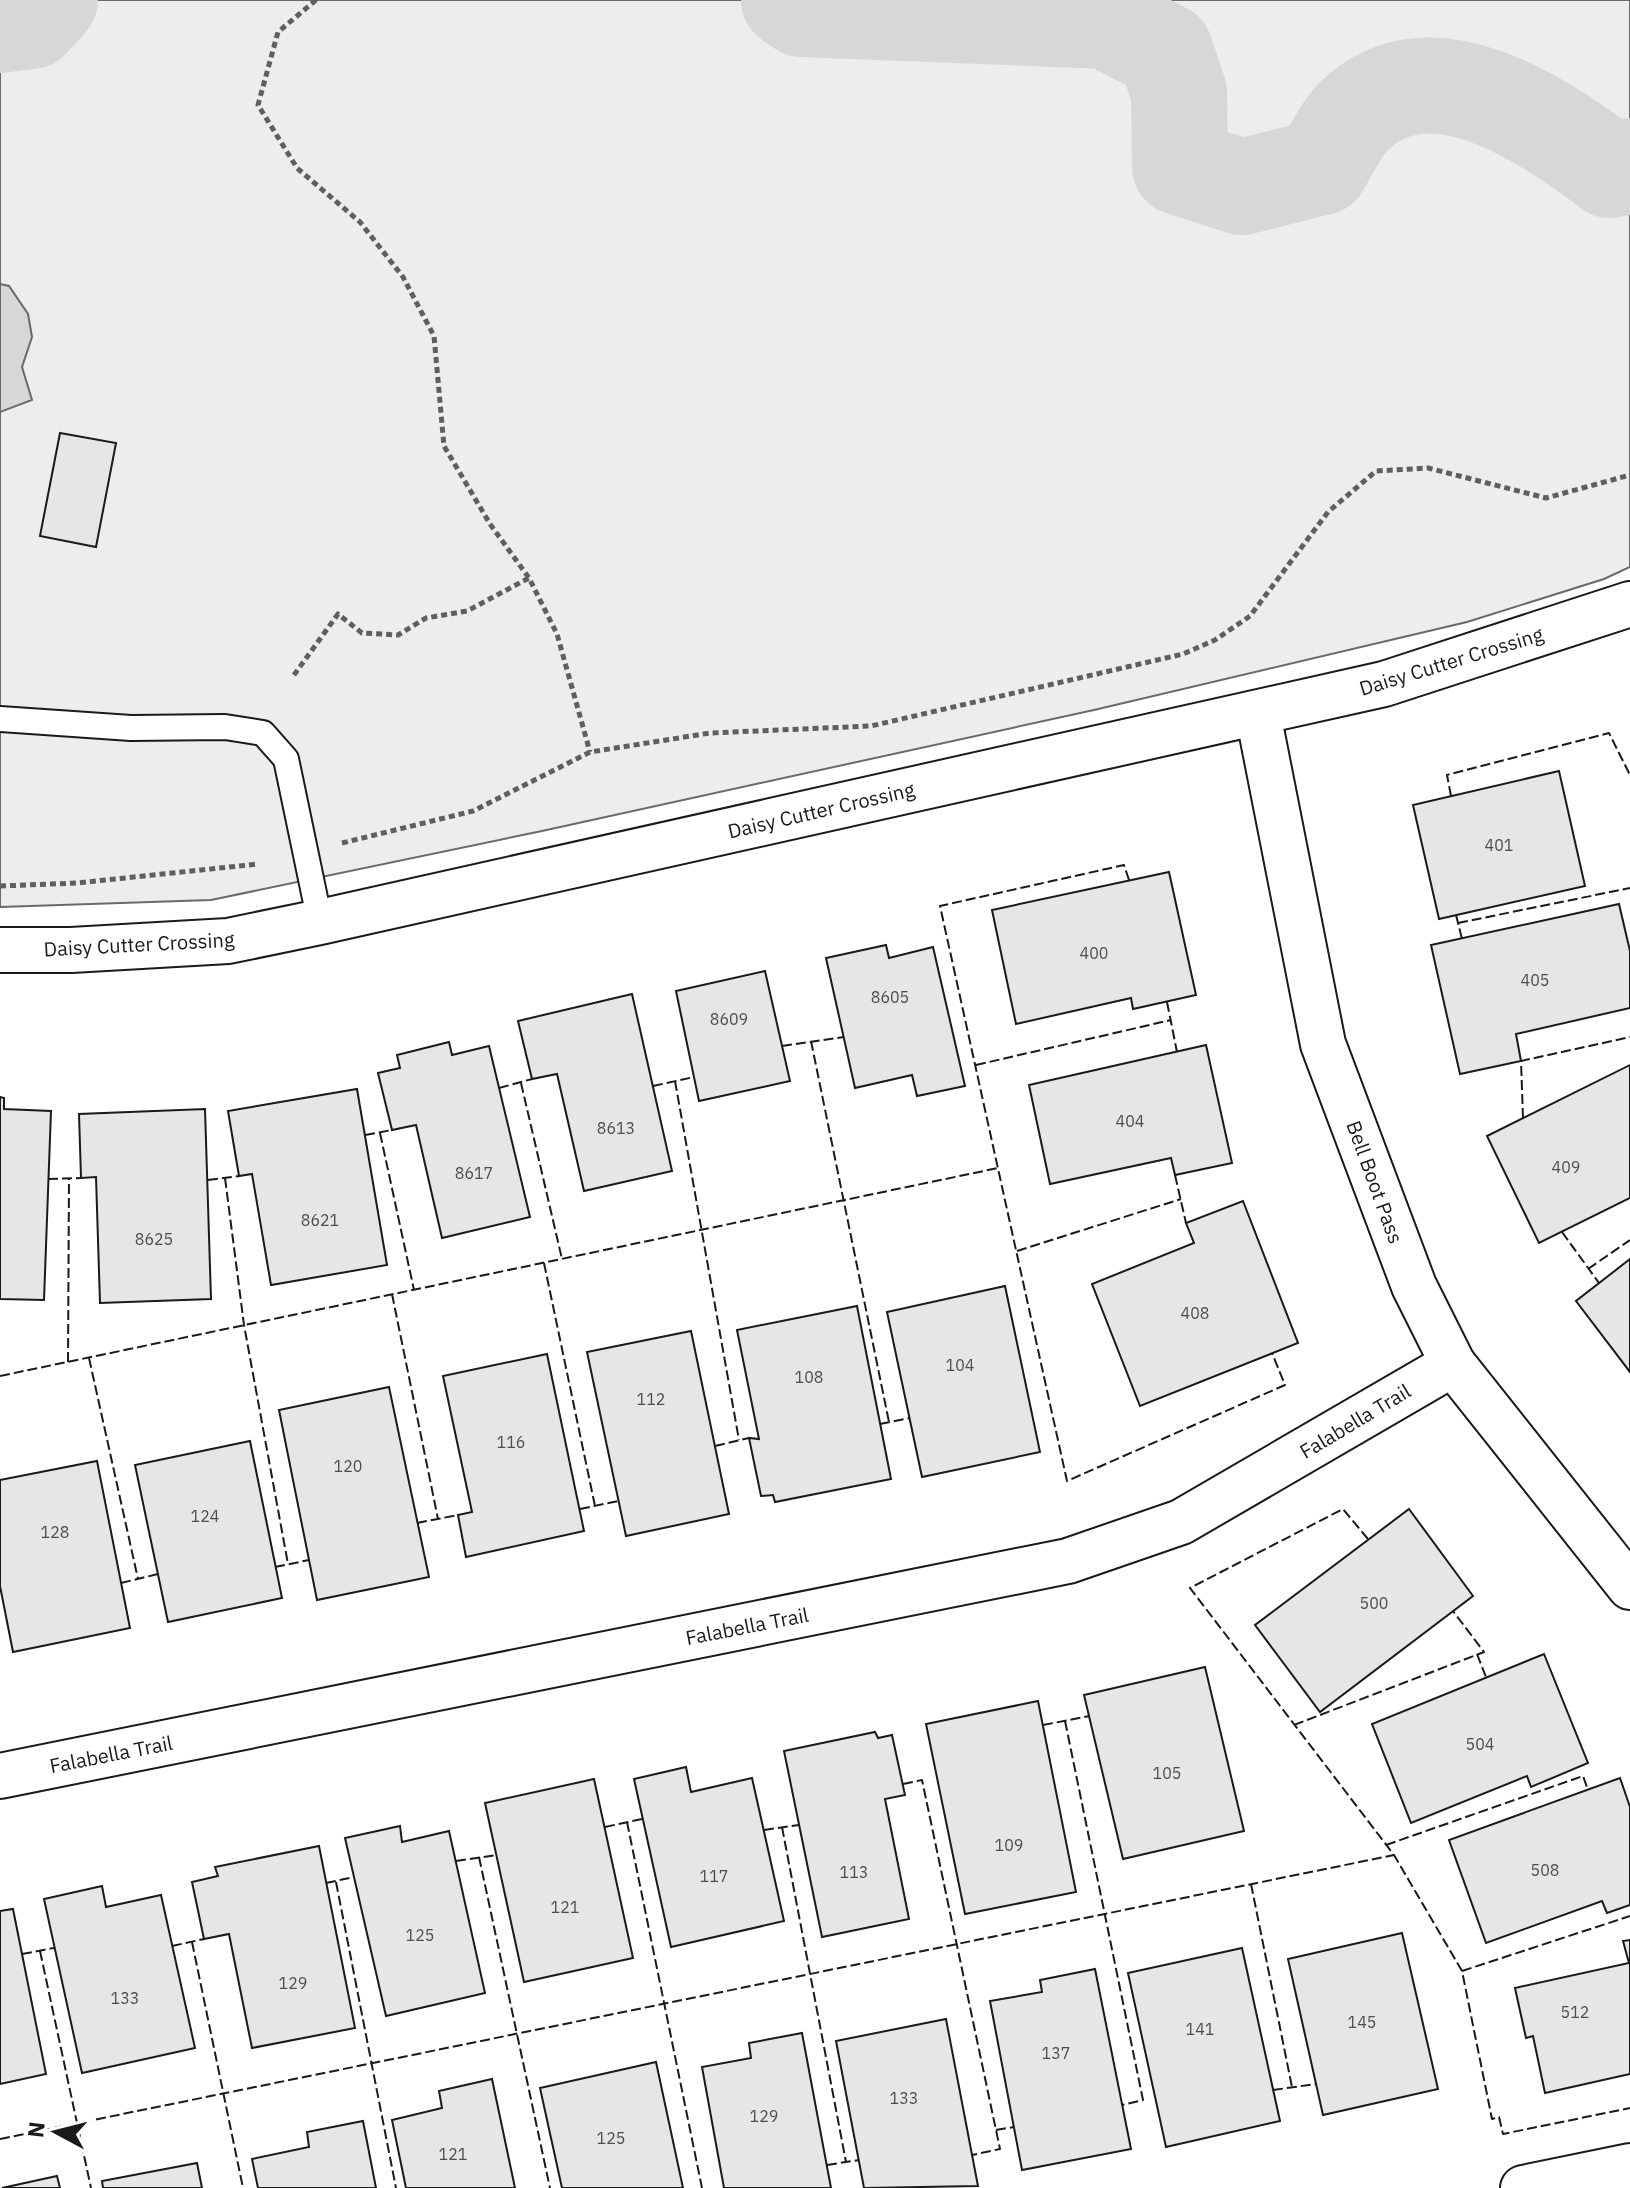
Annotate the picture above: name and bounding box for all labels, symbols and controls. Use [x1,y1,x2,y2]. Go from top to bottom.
street label: Daisy Cutter Crossing [1356,620,1547,702]
street label: Daisy Cutter Crossing [725,775,917,845]
house number: 401 [1485,835,1513,855]
street label: Daisy Cutter Crossing [43,925,235,962]
house number: 400 [1080,943,1108,963]
house number: 405 [1521,970,1549,990]
house number: 8605 [871,987,909,1007]
house number: 8609 [710,1009,748,1029]
house number: 404 [1116,1111,1144,1131]
street label: Bell Boot Pass [1340,1117,1410,1247]
house number: 8613 [597,1118,635,1138]
house number: 409 [1552,1157,1580,1177]
house number: 8617 [455,1163,493,1183]
house number: 8621 [301,1210,339,1230]
house number: 8625 [135,1229,173,1249]
house number: 408 [1181,1303,1209,1323]
house number: 104 [946,1355,974,1375]
house number: 108 [795,1367,823,1387]
street label: Falabella Trail [1295,1377,1415,1465]
house number: 112 [637,1389,665,1409]
house number: 116 [497,1432,525,1452]
house number: 120 [334,1456,362,1476]
house number: 124 [191,1506,219,1526]
house number: 128 [41,1522,69,1542]
house number: 500 [1360,1593,1388,1613]
street label: Falabella Trail [683,1601,811,1651]
street label: Falabella Trail [47,1729,175,1779]
house number: 504 [1466,1734,1494,1754]
house number: 105 [1153,1763,1181,1783]
house number: 109 [995,1835,1023,1855]
house number: 508 [1531,1860,1559,1880]
house number: 113 [840,1862,868,1882]
house number: 117 [700,1866,728,1886]
house number: 121 [551,1897,579,1917]
house number: 125 [406,1925,434,1945]
house number: 129 [279,1973,307,1993]
house number: 133 [111,1988,139,2008]
house number: 512 [1561,2002,1589,2022]
house number: 145 [1348,2012,1376,2032]
house number: 141 [1186,2019,1214,2039]
house number: 137 [1042,2043,1070,2063]
house number: 133 [890,2088,918,2108]
north arrow [16,2092,96,2172]
house number: 129 [750,2106,778,2126]
text: N [20,2120,51,2139]
house number: 125 [597,2128,625,2148]
house number: 121 [439,2144,467,2164]

